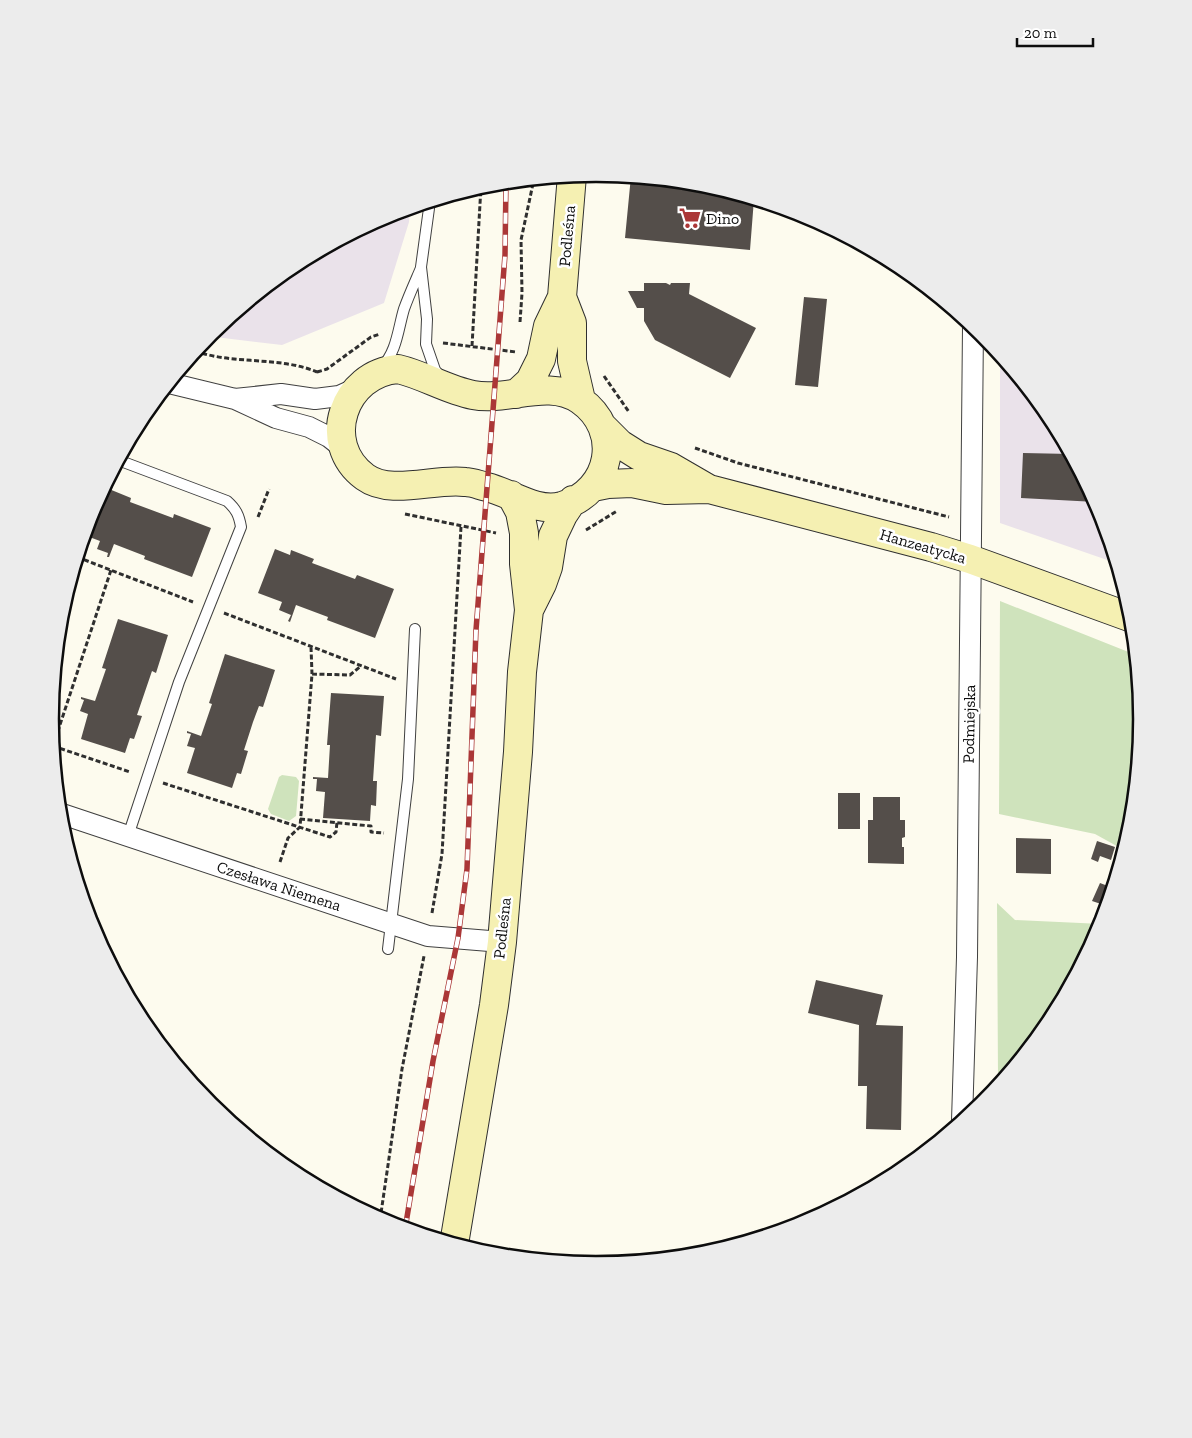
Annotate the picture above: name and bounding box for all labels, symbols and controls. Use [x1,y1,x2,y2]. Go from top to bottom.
scale bar [1017,15,1093,47]
text: 20 m [1024,24,1057,42]
street label: Podleśna [555,204,579,267]
supermarket icon: Dino [677,205,703,231]
place label: Dino [706,209,739,228]
street label: Hanzeatycka [878,525,969,567]
street label: Podmiejska [959,684,979,764]
street label: Czesława Niemena [214,857,344,915]
street label: Podleśna [489,896,515,960]

